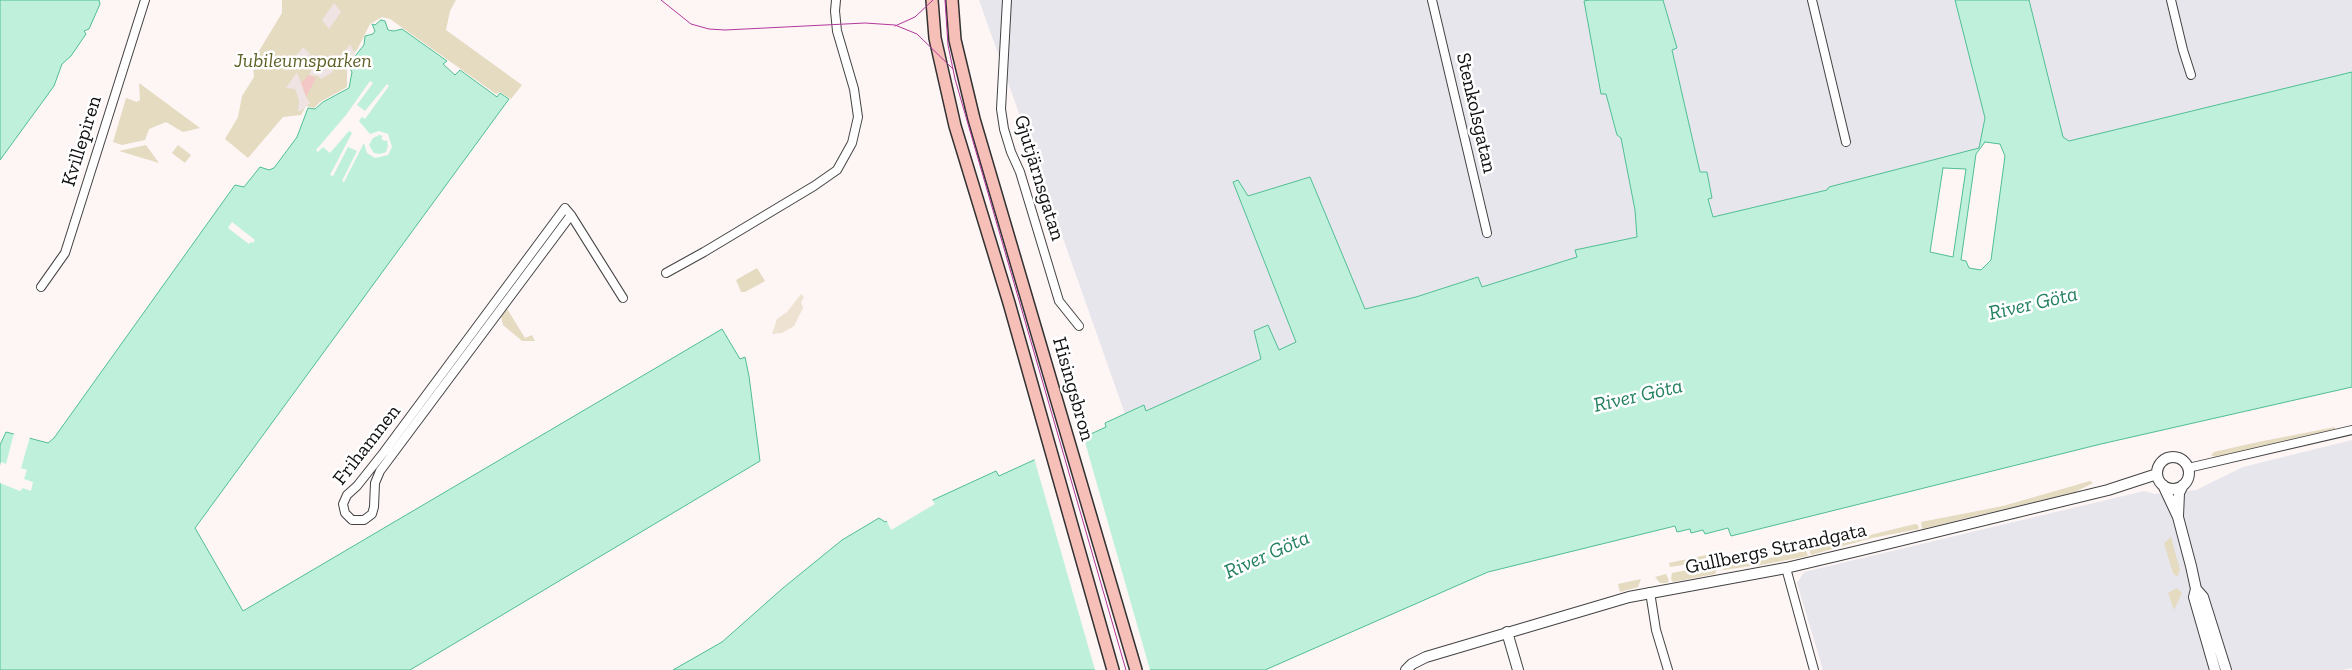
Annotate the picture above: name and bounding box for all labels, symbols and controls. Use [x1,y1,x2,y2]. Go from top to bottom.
park label: Jubileumsparken [234,49,372,73]
street label: Stenkolsgatan [1451,51,1501,175]
street label: Kvillepiren [57,93,107,189]
street label: Gjutjärnsgatan [1009,112,1069,244]
water label: River Göta [1986,282,2080,326]
street label: Hisingsbron [1047,334,1099,444]
water label: River Göta [1591,374,1685,418]
street label: Frihamnen [328,400,406,490]
street label: Gullbergs Strandgata [1683,518,1869,580]
water label: River Göta [1220,525,1314,585]

